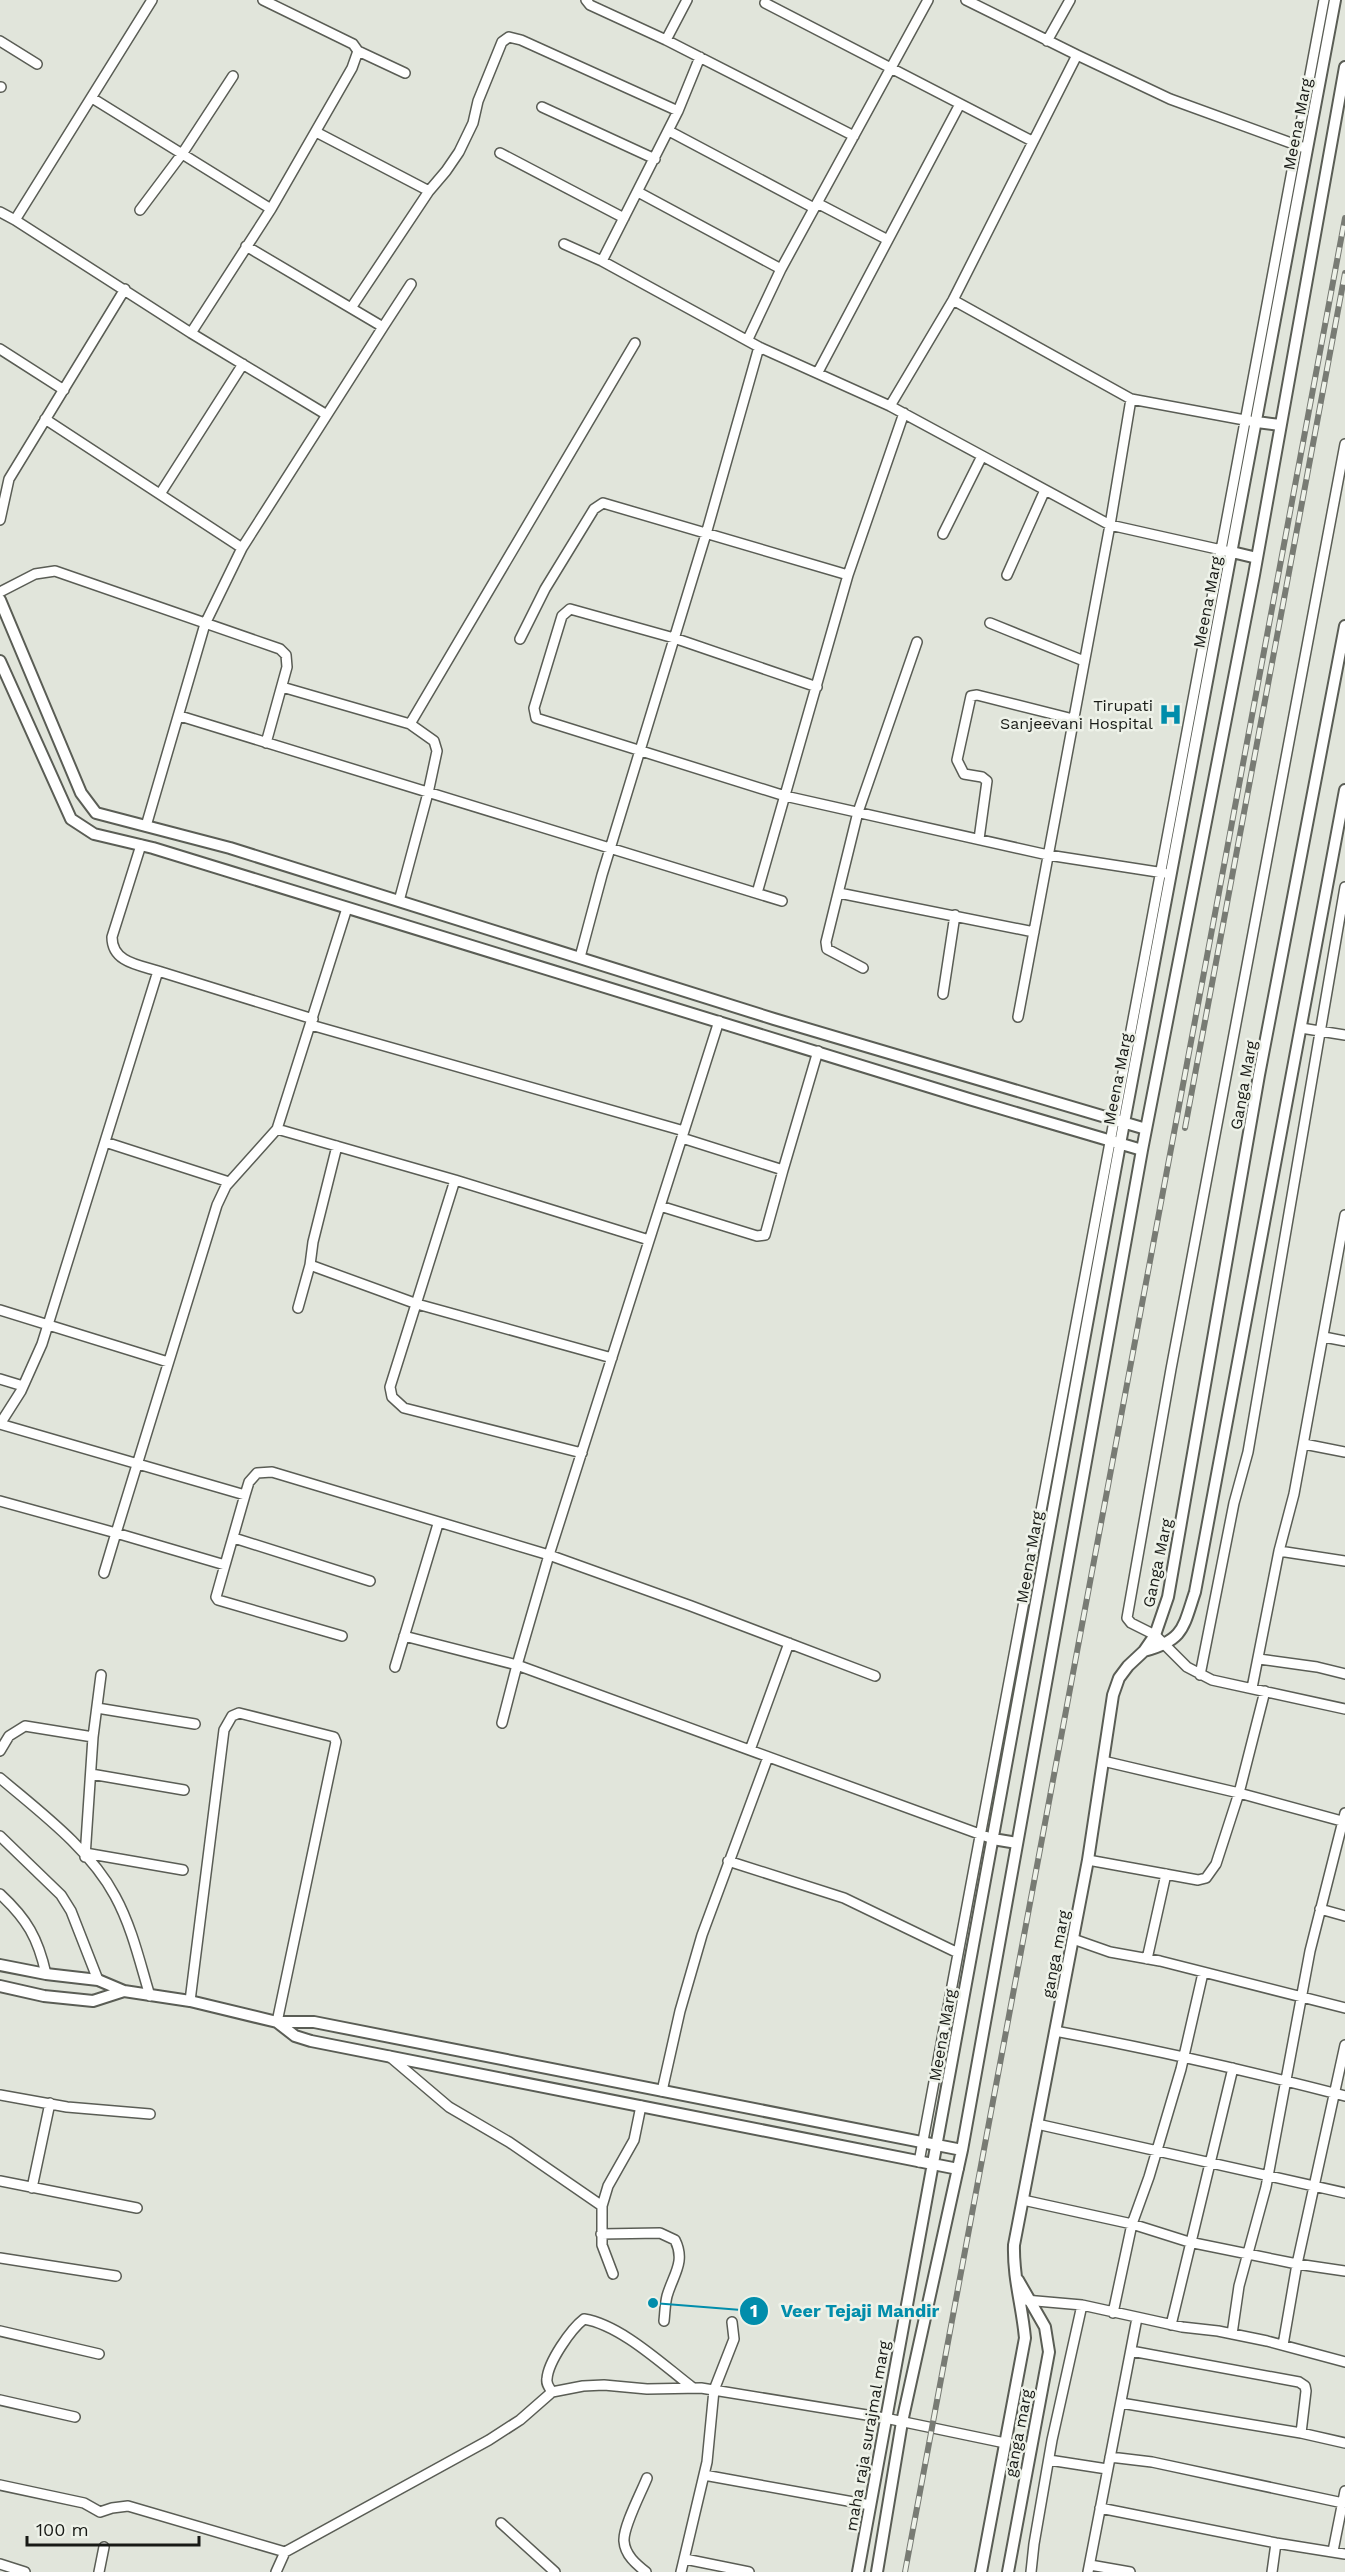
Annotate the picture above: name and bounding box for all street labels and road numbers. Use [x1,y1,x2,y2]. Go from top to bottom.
street label: Meena Marg [1279,76,1316,172]
street label: Meena Marg [1189,554,1226,650]
street label: Meena Marg [1099,1031,1136,1127]
street label: Ganga Marg [1226,1038,1261,1131]
street label: Meena Marg [1012,1509,1047,1605]
street label: Ganga Marg [1139,1516,1176,1609]
street label: ganga marg [1038,1908,1073,2000]
street label: Meena Marg [925,1987,960,2083]
street label: maha raja surajmal marg [841,2339,894,2533]
street label: ganga marg [1001,2387,1036,2479]

